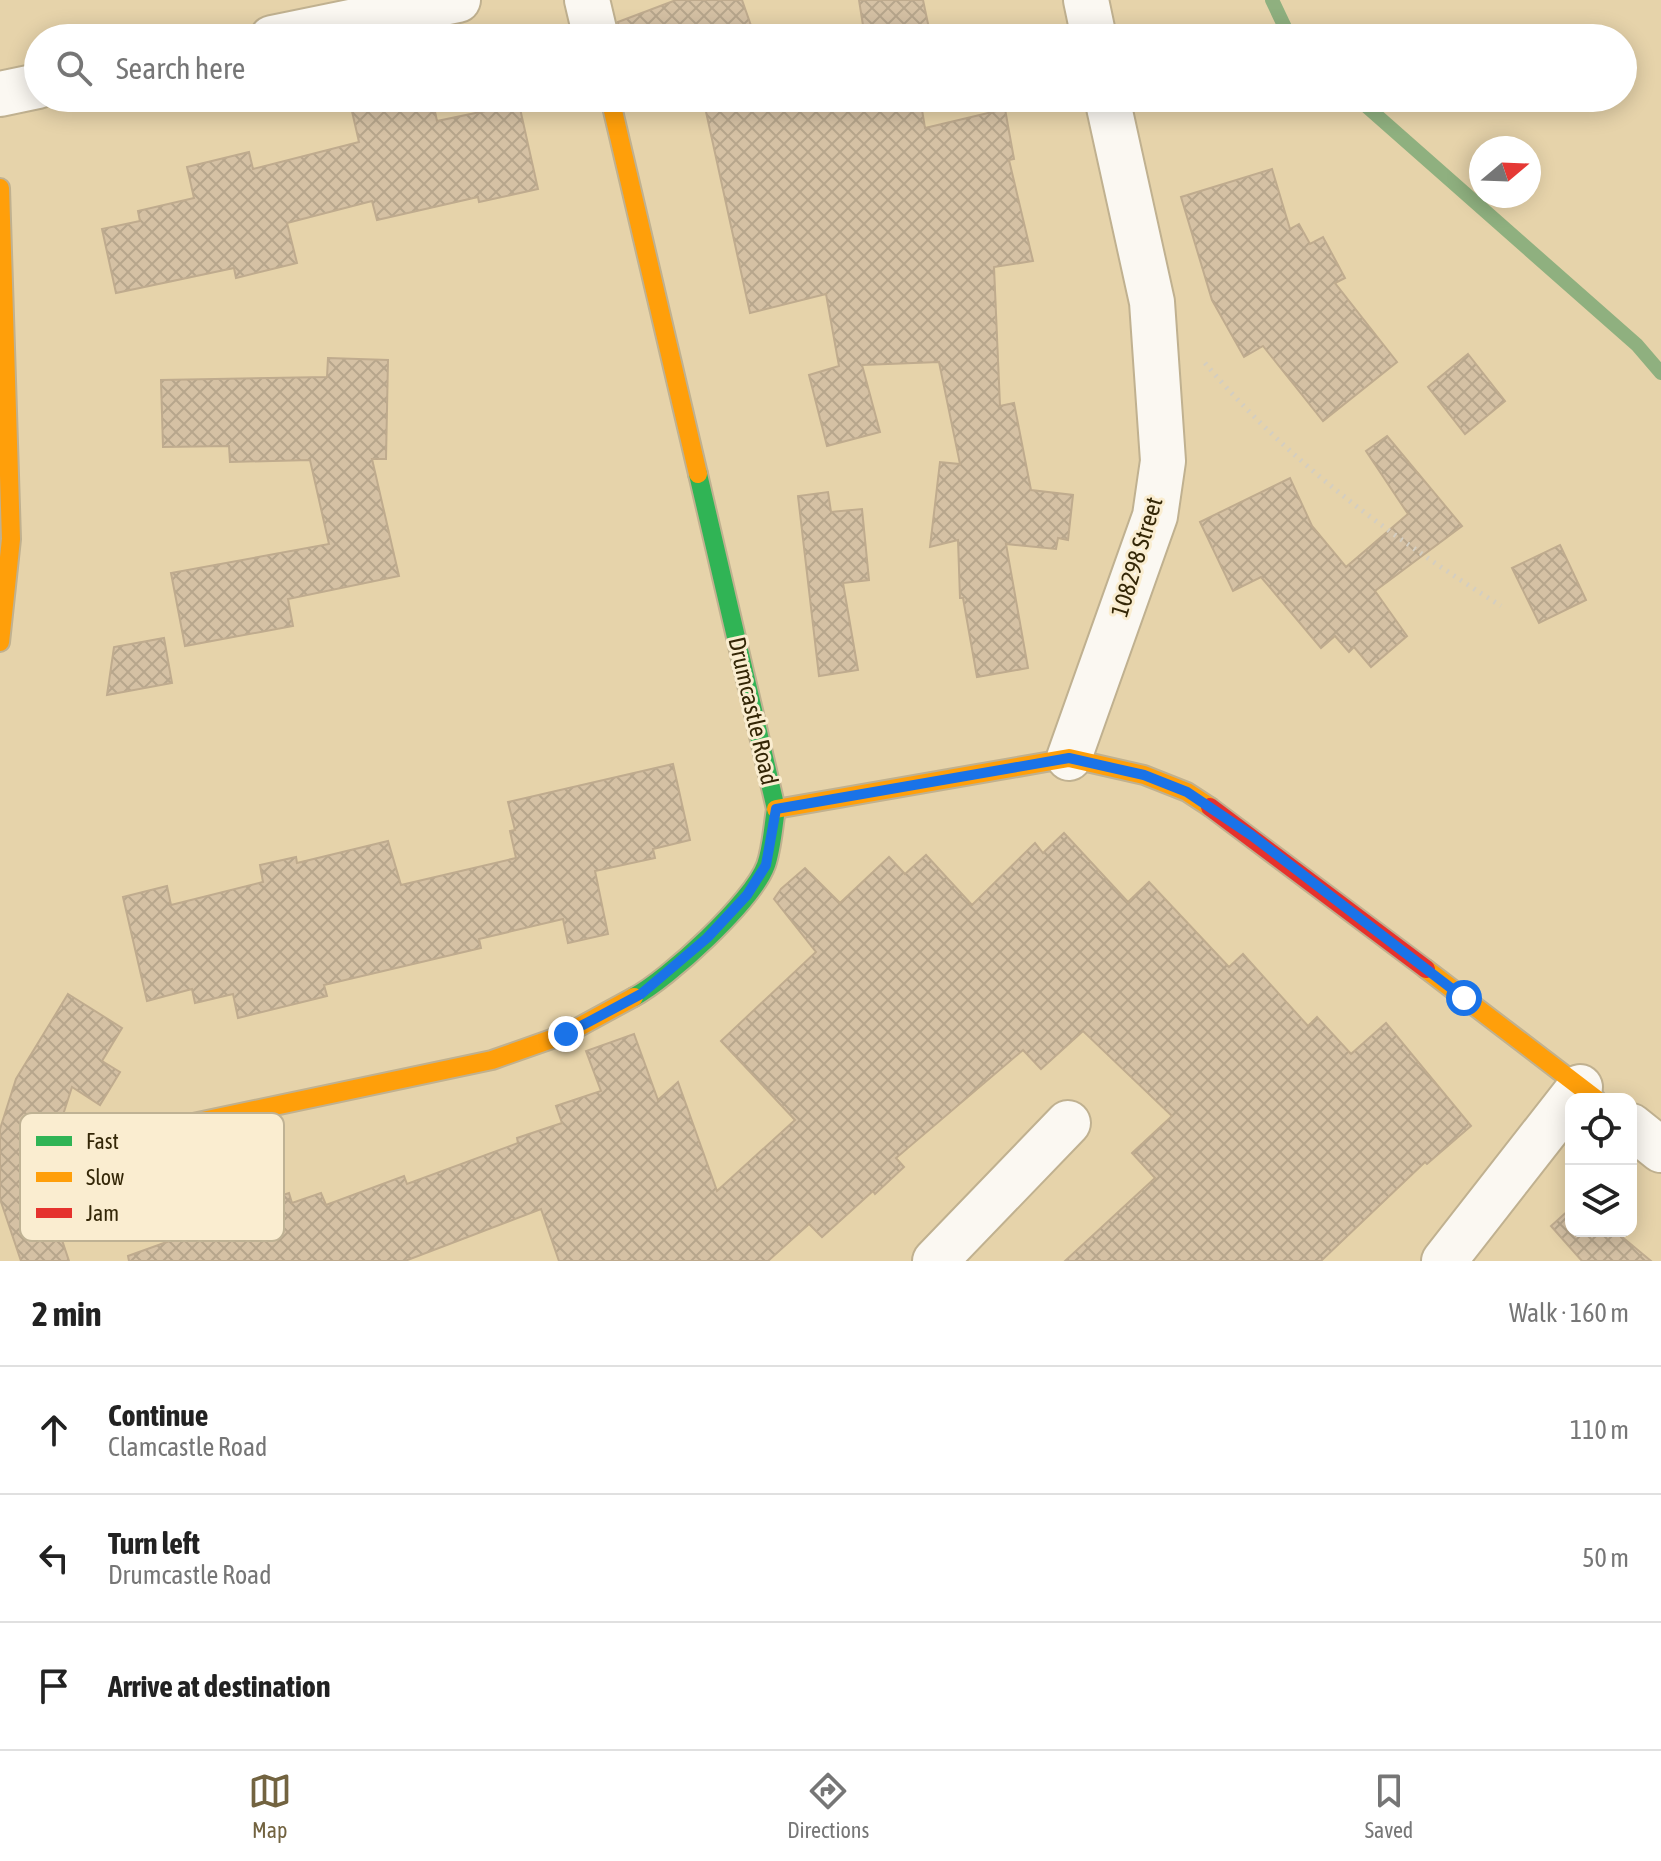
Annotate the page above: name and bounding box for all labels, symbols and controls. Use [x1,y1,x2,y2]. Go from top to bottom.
search box [24,24,1637,112]
icon: search [52,46,96,90]
text: Search here [116,51,245,85]
north arrow [1469,136,1541,208]
street label: 108298 Street [1106,494,1168,620]
street label: Drumcastle Road [723,634,784,787]
route start [1446,980,1482,1016]
route end [548,1016,584,1052]
map controls [1565,1093,1637,1237]
button: locate [1565,1093,1637,1165]
legend [20,1113,284,1241]
text: Fast [86,1128,119,1154]
text: Slow [86,1164,124,1190]
button: layers [1565,1165,1637,1237]
text: Jam [86,1200,119,1226]
text: 2 min [32,1294,101,1333]
text: Walk · 160 m [1509,1298,1629,1328]
text: Continue [108,1398,208,1432]
icon: ahead [32,1408,76,1452]
text: 110 m [1570,1415,1629,1445]
text: Clamcastle Road [108,1432,267,1462]
text: Turn left [108,1526,200,1560]
icon: left [32,1536,76,1580]
text: 50 m [1582,1543,1629,1573]
text: Drumcastle Road [108,1560,272,1590]
icon: arrive [32,1664,76,1708]
text: Arrive at destination [108,1669,330,1703]
tab: Map [248,1769,292,1843]
tab: Directions [787,1769,869,1843]
tab: Saved [1365,1769,1413,1843]

